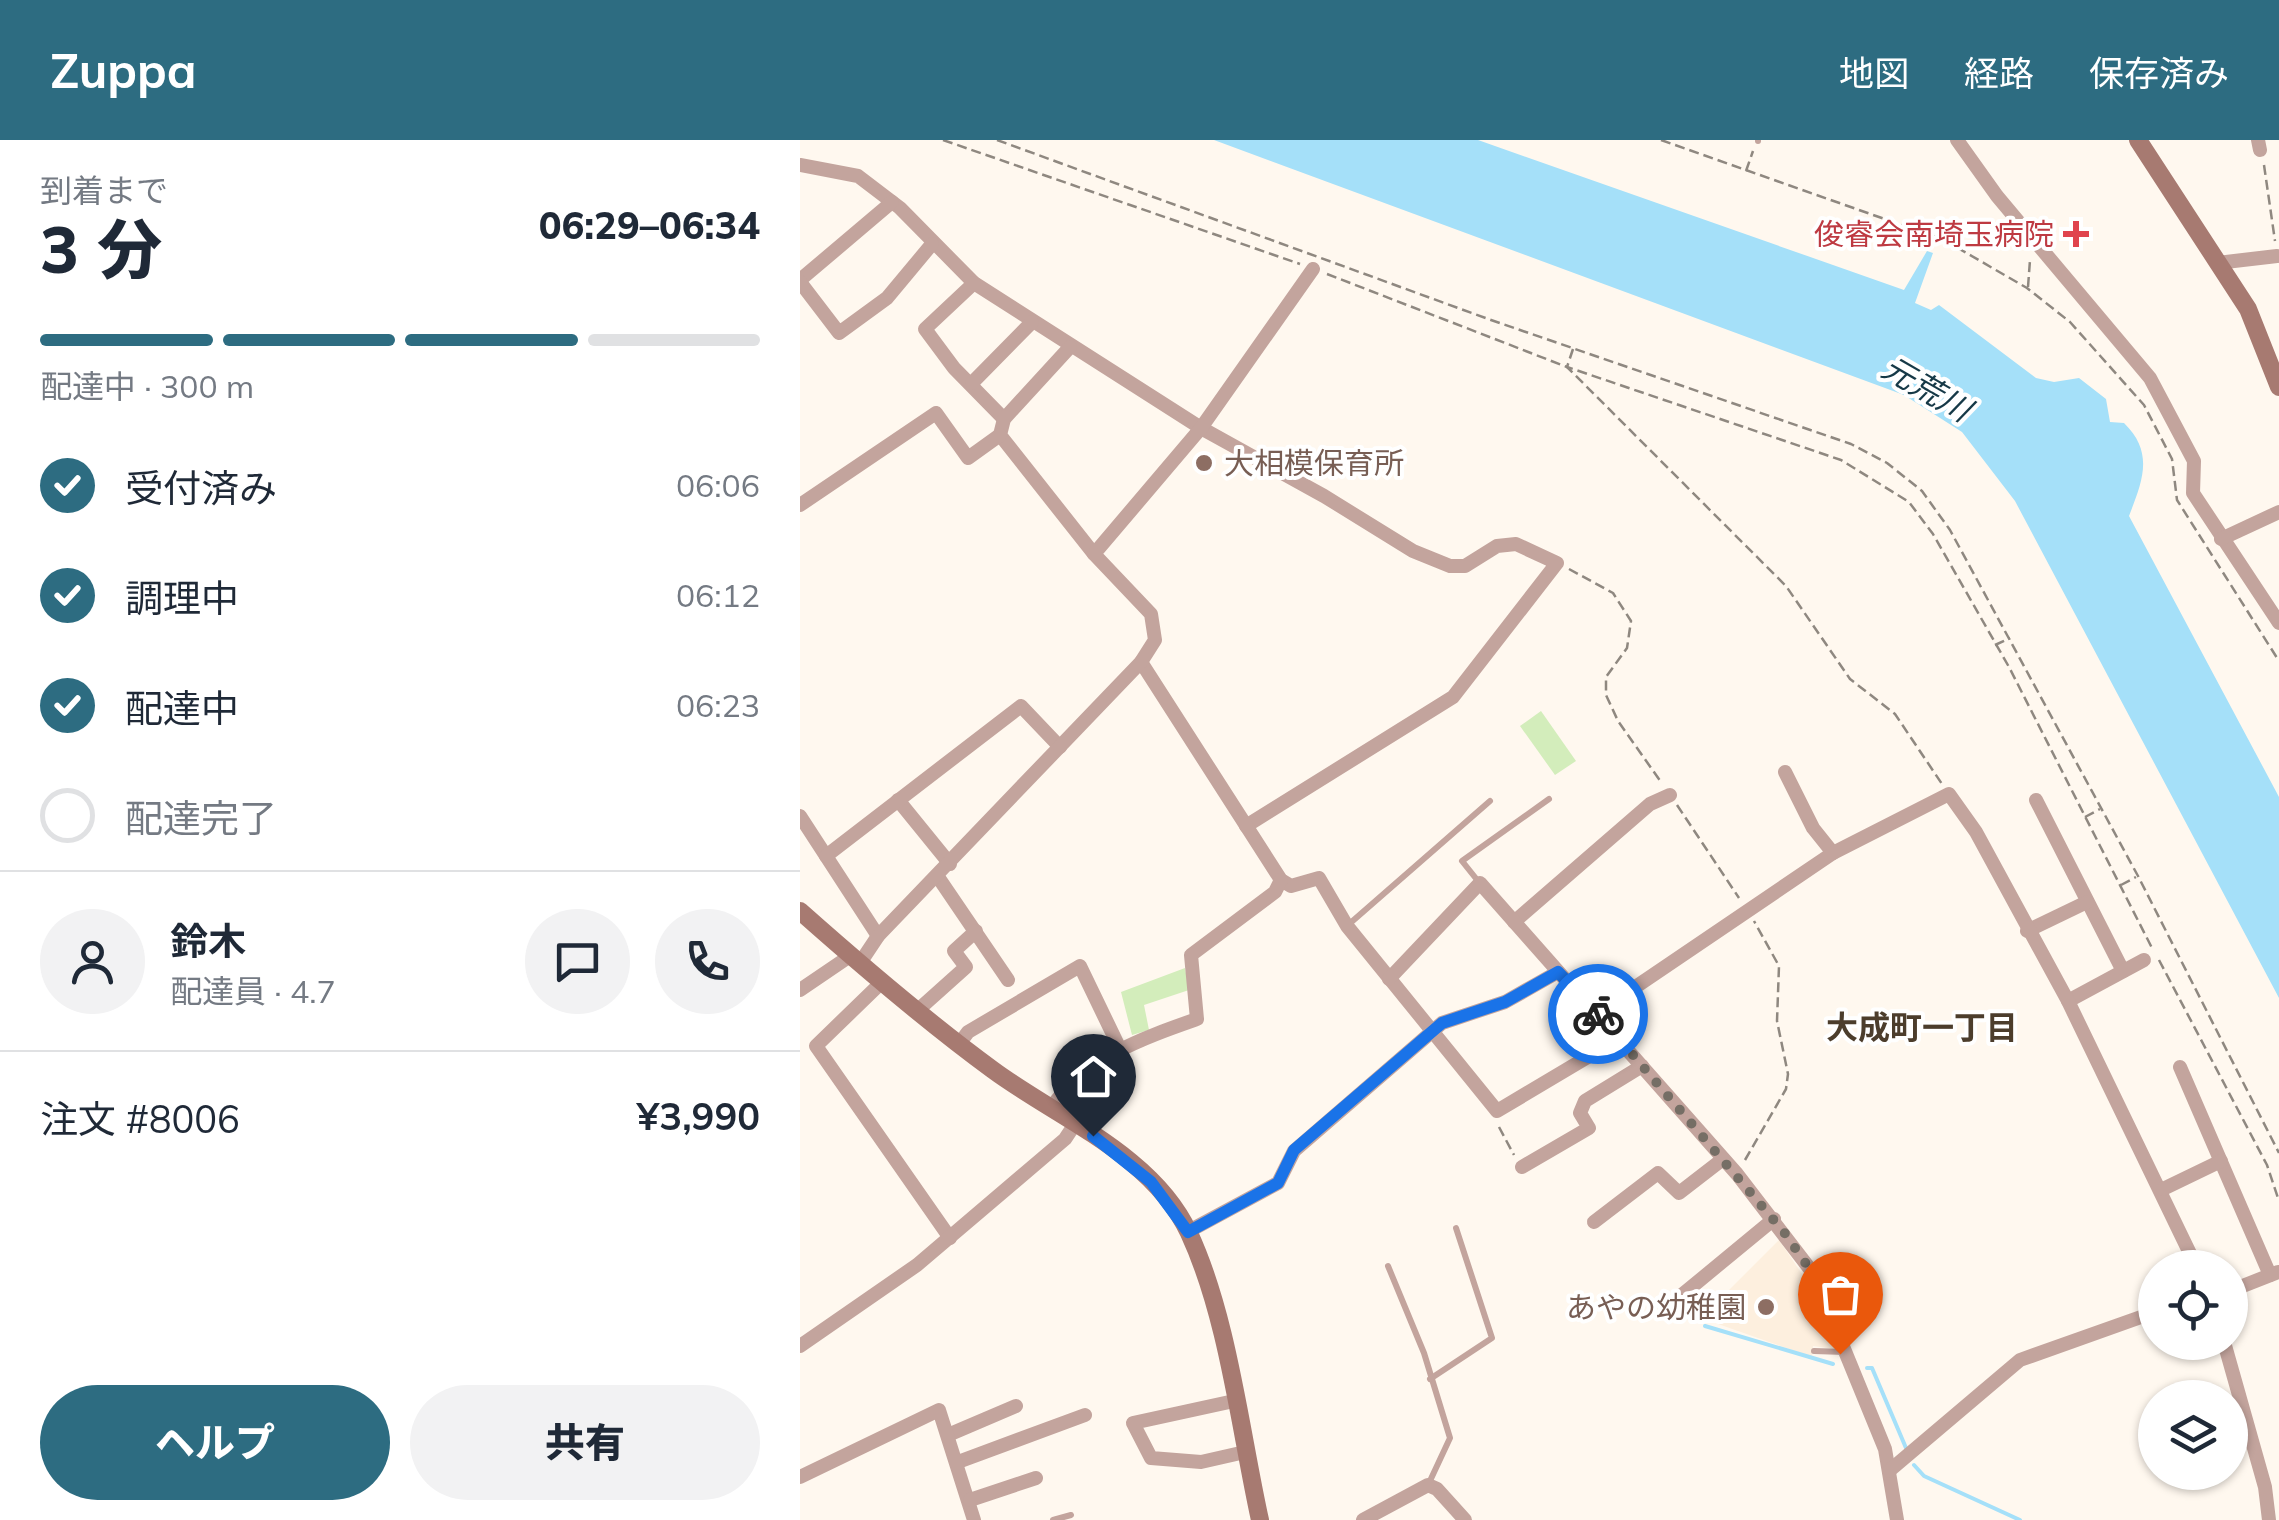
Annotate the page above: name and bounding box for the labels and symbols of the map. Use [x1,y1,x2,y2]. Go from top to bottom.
place label: 俊睿会南埼玉病院 [1814,215,2054,253]
marker: 俊睿会南埼玉病院 [2063,221,2089,247]
water label: 元荒川 [1875,347,1981,431]
place label: 大相模保育所 [1224,444,1404,482]
marker: 大相模保育所 [1193,452,1215,474]
courier [1548,964,1648,1064]
district label: 大成町一丁目 [1826,1007,2018,1047]
pin [1051,1034,1136,1137]
pin [1798,1252,1883,1355]
place label: あやの幼稚園 [1566,1288,1746,1326]
marker: あやの幼稚園 [1755,1296,1777,1318]

